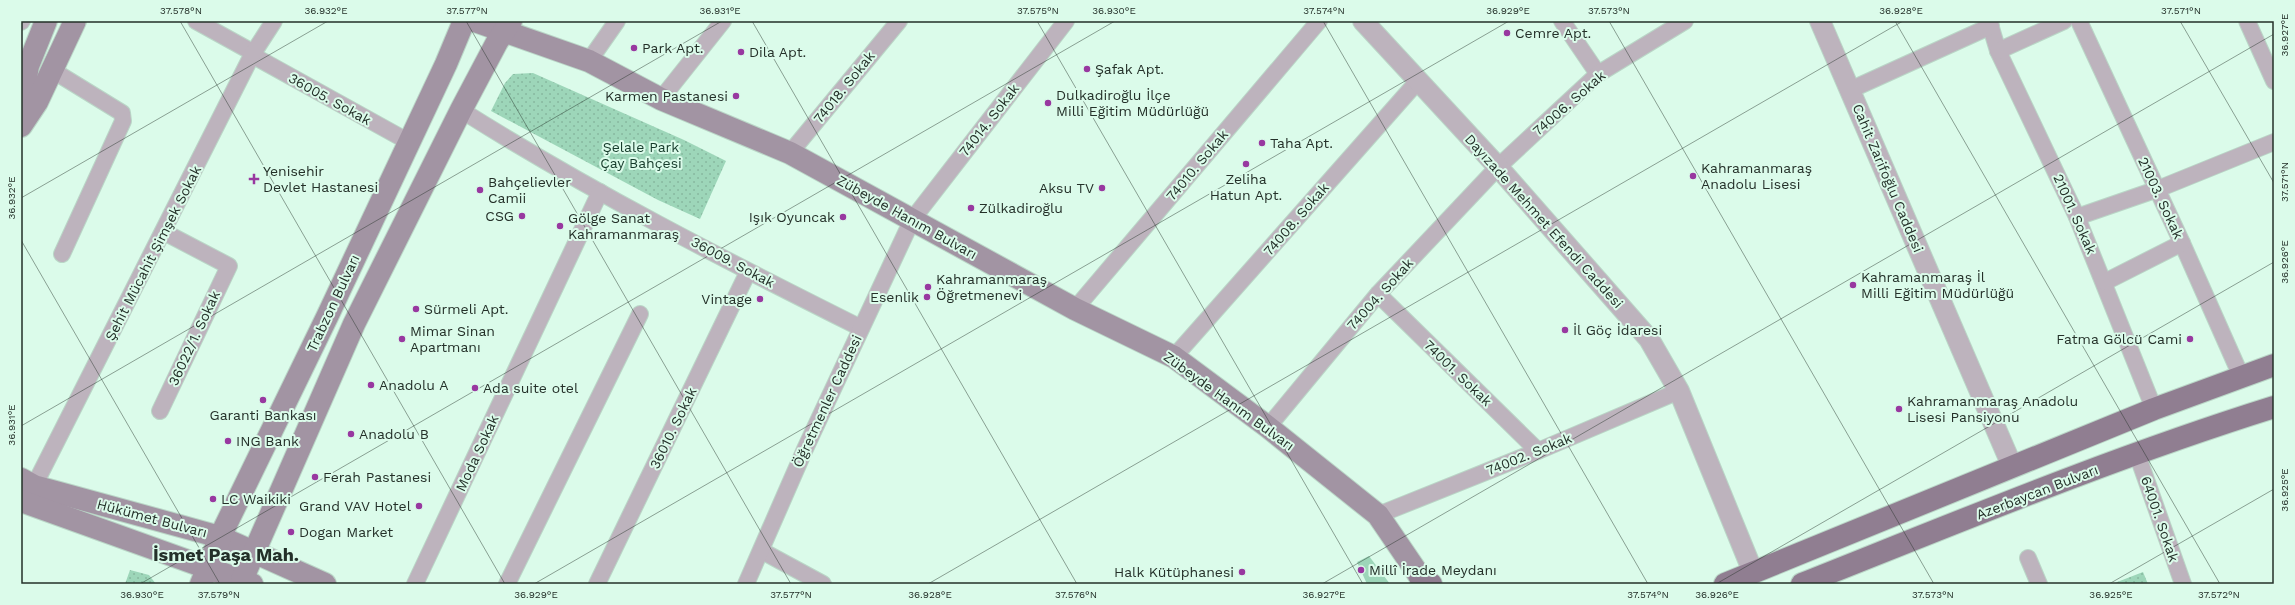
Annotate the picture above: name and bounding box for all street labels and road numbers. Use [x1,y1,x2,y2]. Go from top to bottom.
street label: 74018. Sokak [810,48,878,126]
street label: 74006. Sokak [1529,67,1609,139]
street label: 36005. Sokak [286,70,374,128]
street label: 74014. Sokak [956,81,1022,159]
street label: Cahit Zarifoğlu Caddesi [1849,101,1927,255]
street label: 74010. Sokak [1163,126,1231,204]
street label: Dayızade Mehmet Efendi Caddesi [1462,131,1626,311]
street label: 21003. Sokak [2135,155,2187,242]
street label: Şehit Mücahit Şimşek Sokak [102,163,204,343]
street label: 21001. Sokak [2050,171,2100,257]
street label: Zübeyde Hanım Bulvarı [834,172,980,262]
street label: 74008. Sokak [1260,179,1332,259]
street label: 36009. Sokak [689,233,777,291]
street label: Trabzon Bulvarı [304,252,362,354]
street label: 74004. Sokak [1344,255,1416,333]
street label: 36022/1. Sokak [165,288,223,388]
street label: Öğretmenler Caddesi [789,332,865,470]
street label: 74001. Sokak [1421,337,1495,409]
street label: Zübeyde Hanım Bulvarı [1161,348,1297,454]
street label: 36010. Sokak [646,385,700,471]
street label: Moda Sokak [452,412,502,494]
street label: 74002. Sokak [1484,430,1574,478]
street label: Azerbaycan Bulvarı [1974,461,2100,523]
street label: 64001. Sokak [2138,474,2182,564]
street label: Hükümet Bulvarı [95,496,209,540]

